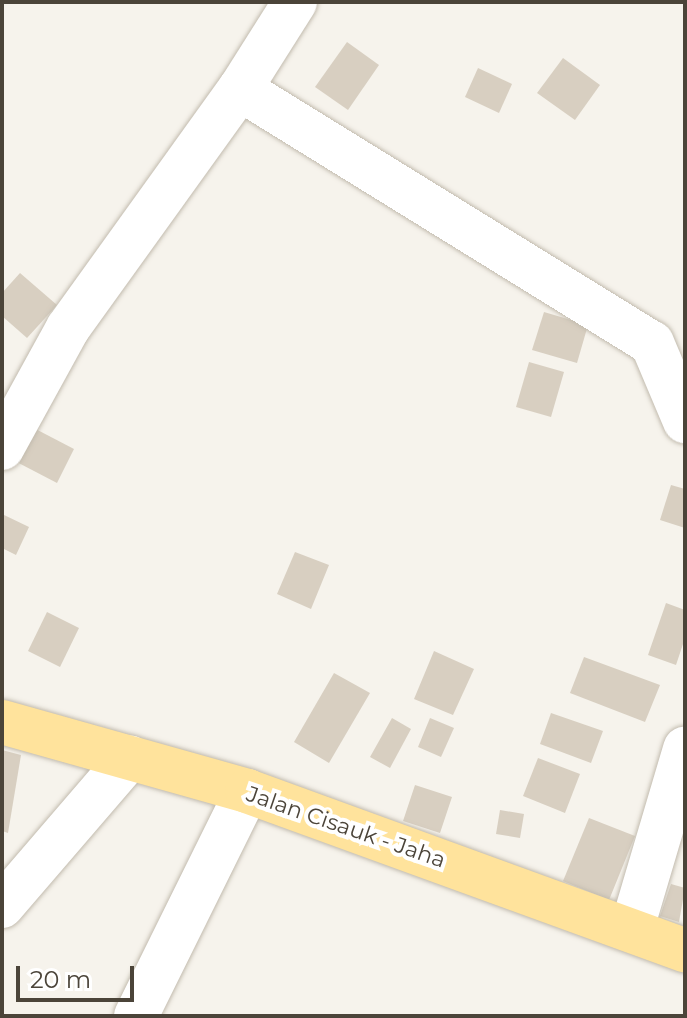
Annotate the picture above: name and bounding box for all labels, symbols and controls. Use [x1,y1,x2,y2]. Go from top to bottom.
street label: Jalan Cisauk - Jaha [243,781,449,873]
scale bar [20,950,138,1000]
text: 20 m [30,965,91,994]

